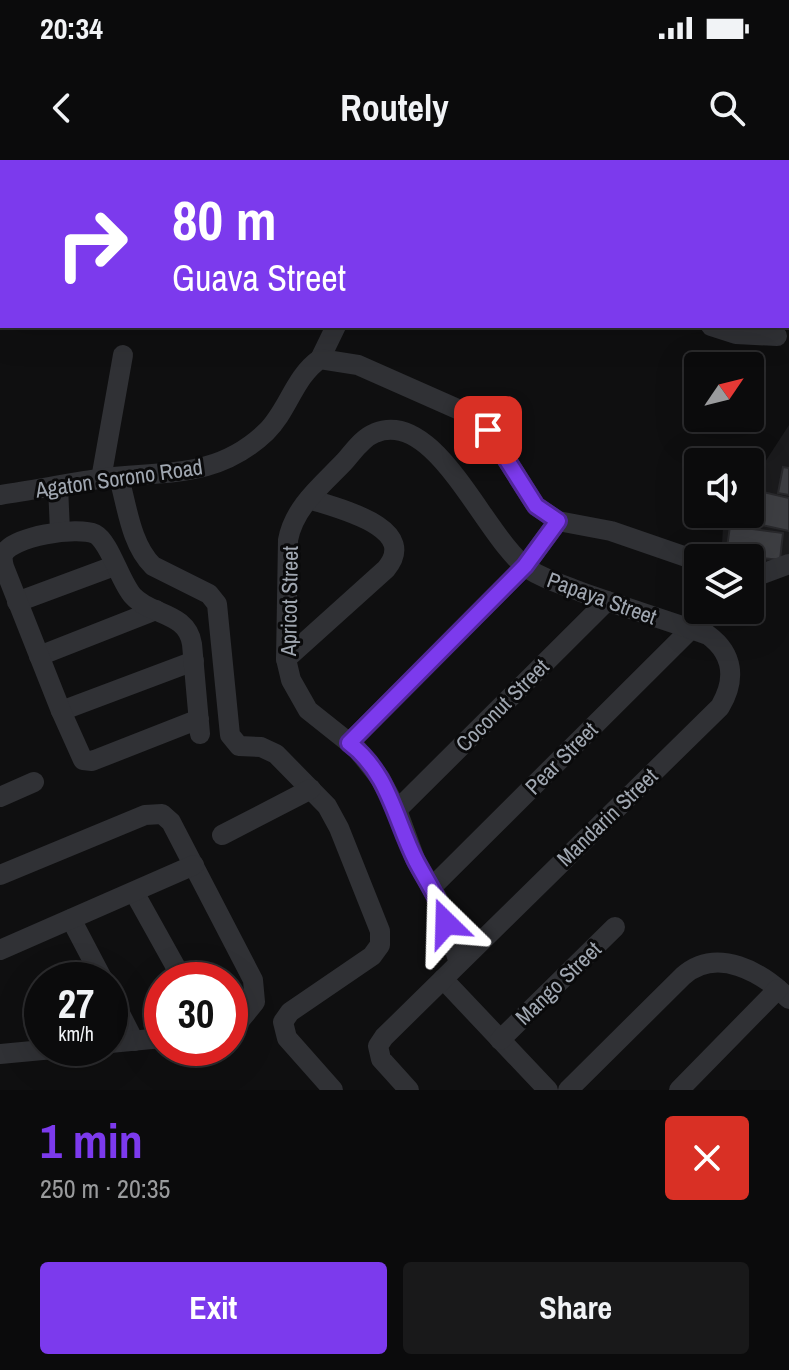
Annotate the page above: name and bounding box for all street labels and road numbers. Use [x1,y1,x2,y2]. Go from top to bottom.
street label: Agaton Sorono Road [32,451,205,505]
street label: Apricot Street [273,546,305,657]
street label: Papaya Street [543,564,661,632]
street label: Coconut Street [449,652,555,758]
street label: Pear Street [518,715,604,801]
street label: Mandarin Street [550,761,664,873]
street label: Mango Street [509,935,607,1031]

